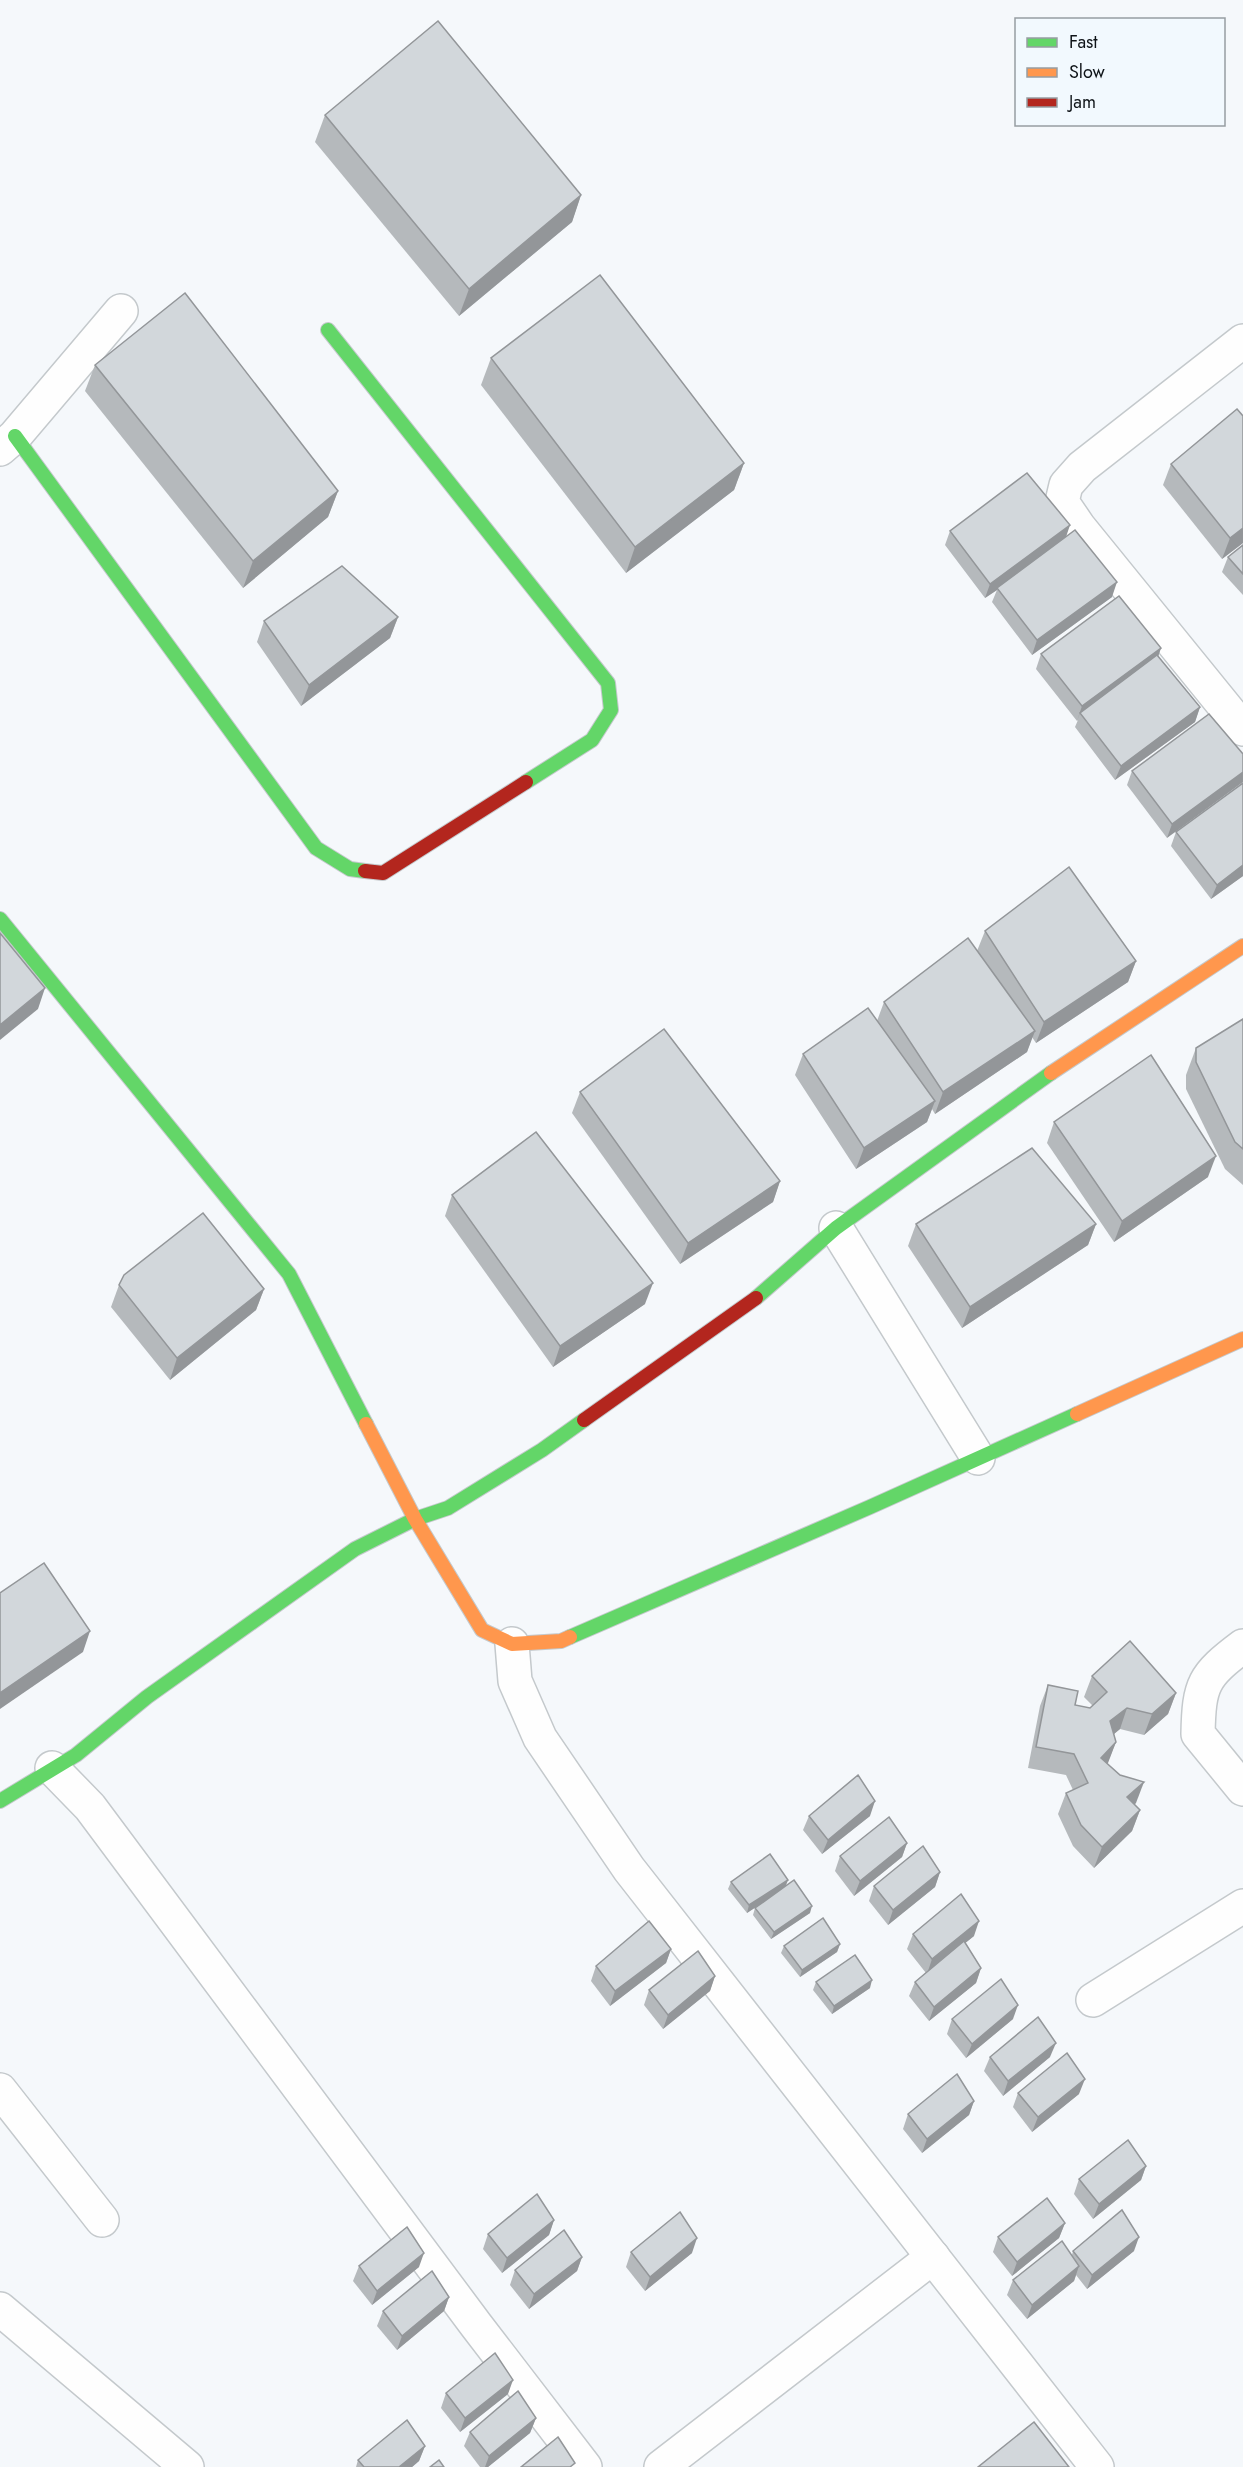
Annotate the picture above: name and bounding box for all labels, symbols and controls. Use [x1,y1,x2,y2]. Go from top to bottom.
legend [1015,18,1225,126]
text: Fast [1069,29,1098,55]
text: Slow [1069,59,1106,85]
text: Jam [1067,89,1096,115]

